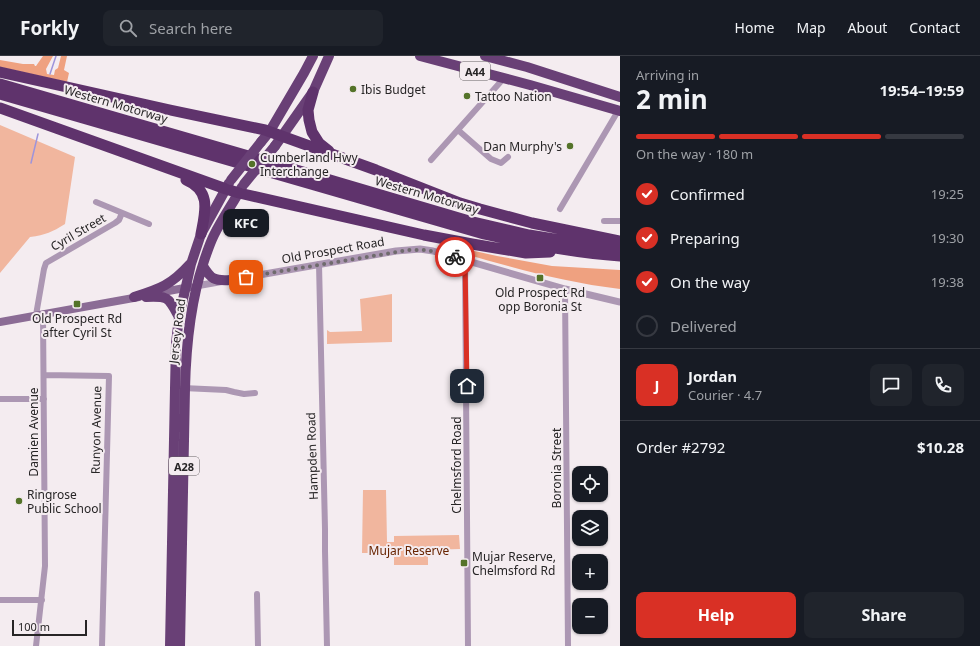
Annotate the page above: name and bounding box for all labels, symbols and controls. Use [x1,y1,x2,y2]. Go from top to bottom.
search box [103,10,383,46]
text: Forkly [20,15,79,41]
icon: search [117,17,139,39]
text: Search here [149,18,233,38]
text: Home [735,18,774,37]
text: Map [796,18,826,37]
text: About [848,18,887,37]
text: Contact [909,18,960,37]
road number: A44 [460,62,490,80]
text: Arriving in [636,66,699,84]
text: 19:54–19:59 [879,80,964,100]
street label: Western Motorway [62,81,171,127]
place label: Ibis Budget [361,81,426,98]
text: 2 min [636,81,708,117]
marker: Ibis Budget [348,84,358,94]
place label: Tattoo Nation [475,88,552,105]
marker: Tattoo Nation [462,91,472,101]
place label: Dan Murphy's [483,138,562,155]
marker: Dan Murphy's [565,141,575,151]
text: On the way · 180 m [636,145,753,163]
place label: Cumberland Hwy Interchange [260,149,358,180]
marker: Cumberland Hwy Interchange [247,159,257,169]
street label: Western Motorway [373,172,482,218]
icon: check [636,183,658,205]
text: Confirmed [670,184,745,204]
text: 19:25 [931,185,964,203]
street label: Cyril Street [47,209,109,255]
callout: KFC [223,209,269,237]
text: KFC [234,214,258,232]
icon: check [636,227,658,249]
text: Preparing [670,228,740,248]
text: 19:30 [931,229,964,247]
street label: Old Prospect Road [280,233,386,267]
courier [435,237,475,277]
icon: bike [444,246,466,268]
pin [229,260,263,294]
icon: bag [235,266,257,288]
icon: check [636,271,658,293]
text: On the way [670,272,750,292]
marker: Old Prospect Rd opp Boronia St [535,273,545,283]
text: 19:38 [931,273,964,291]
place label: Old Prospect Rd opp Boronia St [495,284,585,315]
street label: Jersey Road [164,298,189,365]
marker: Old Prospect Rd after Cyril St [72,299,82,309]
place label: Old Prospect Rd after Cyril St [32,310,122,341]
text: Delivered [670,316,737,336]
button: chat [870,364,912,406]
button: phone [922,364,964,406]
text: Jordan [688,366,737,386]
pin [450,369,484,403]
icon: home [456,375,478,397]
text: J [655,375,659,395]
street label: Runyon Avenue [87,385,105,474]
text: Courier · 4.7 [688,386,762,404]
street label: Damien Avenue [25,387,42,477]
street label: Hampden Road [302,412,322,500]
street label: Chelmsford Road [448,416,465,514]
street label: Boronia Street [548,427,565,508]
text: Order #2792 [636,437,725,457]
text: $10.28 [917,437,964,457]
road number: A28 [169,457,199,475]
map controls [572,466,608,634]
button: locate [572,466,608,502]
place label: Ringrose Public School [27,486,102,517]
marker: Ringrose Public School [14,496,24,506]
button: layers [572,510,608,546]
park label: Mujar Reserve [369,542,450,559]
place label: Mujar Reserve, Chelmsford Rd [472,548,556,579]
button: + [572,554,608,590]
marker: Mujar Reserve, Chelmsford Rd [459,558,469,568]
button: Help [636,592,796,638]
button: Share [804,592,964,638]
button: − [572,598,608,634]
scale bar [12,618,87,637]
text: 100 m [18,619,50,634]

